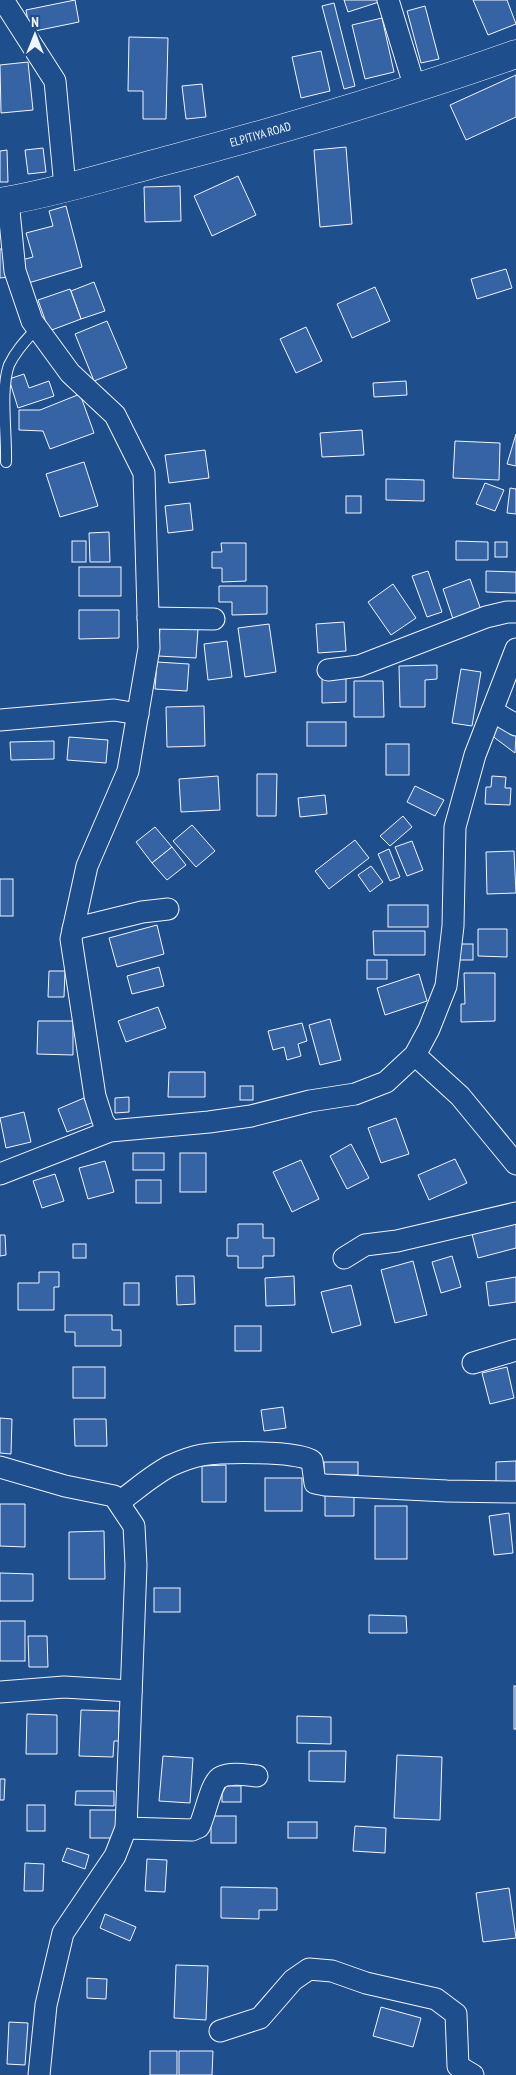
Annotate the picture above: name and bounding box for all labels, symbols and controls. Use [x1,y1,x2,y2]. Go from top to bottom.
north arrow [10,10,60,60]
text: N [31,13,39,31]
street label: ELPITIYA ROAD [228,118,293,150]

